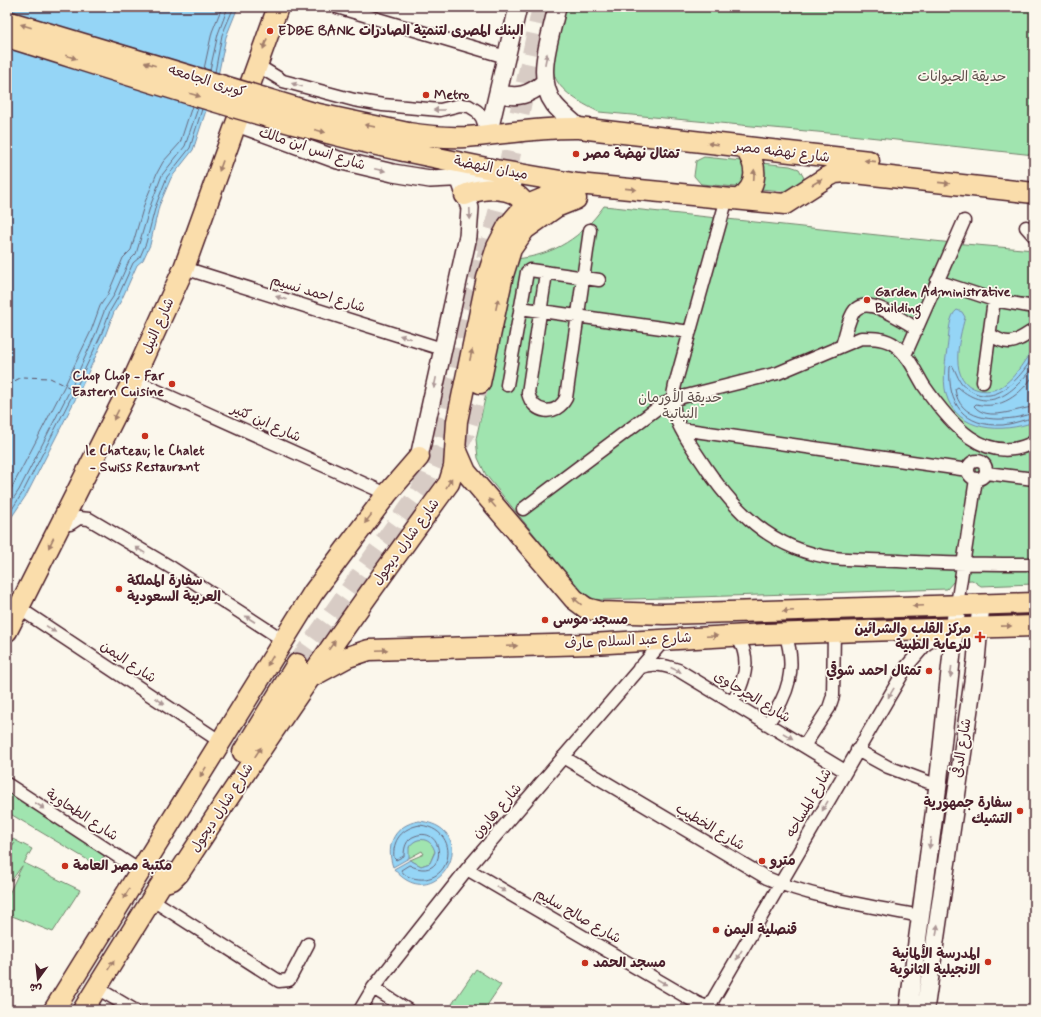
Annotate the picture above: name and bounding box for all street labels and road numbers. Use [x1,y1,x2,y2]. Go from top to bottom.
street label: كوبرى الجامعه [166,61,248,101]
street label: شارع انس ابن مالك [256,123,368,175]
street label: شارع نهضه مصر [732,137,831,167]
street label: ميدان النهضة [452,152,530,184]
street label: شارع احمد نسيم [268,271,367,318]
street label: شارع النيل [138,295,178,357]
street label: شارع ابن كثير [227,399,304,446]
street label: شارع شارل ديجول [368,495,444,589]
street label: شارع عبد السلام عارف [564,629,692,654]
street label: شارع اليمن [97,637,159,687]
street label: شارع الجرجاوى [710,667,794,727]
street label: شارع الدقى [948,717,976,779]
street label: شارع شارل ديجول [186,760,258,856]
street label: شارع المساحه [782,765,836,841]
street label: شارع هارون [468,780,526,842]
street label: شارع الطحاوية [43,785,121,845]
street label: شارع الخطيب [672,799,748,855]
street label: شارع صالح سليم [531,884,624,949]

